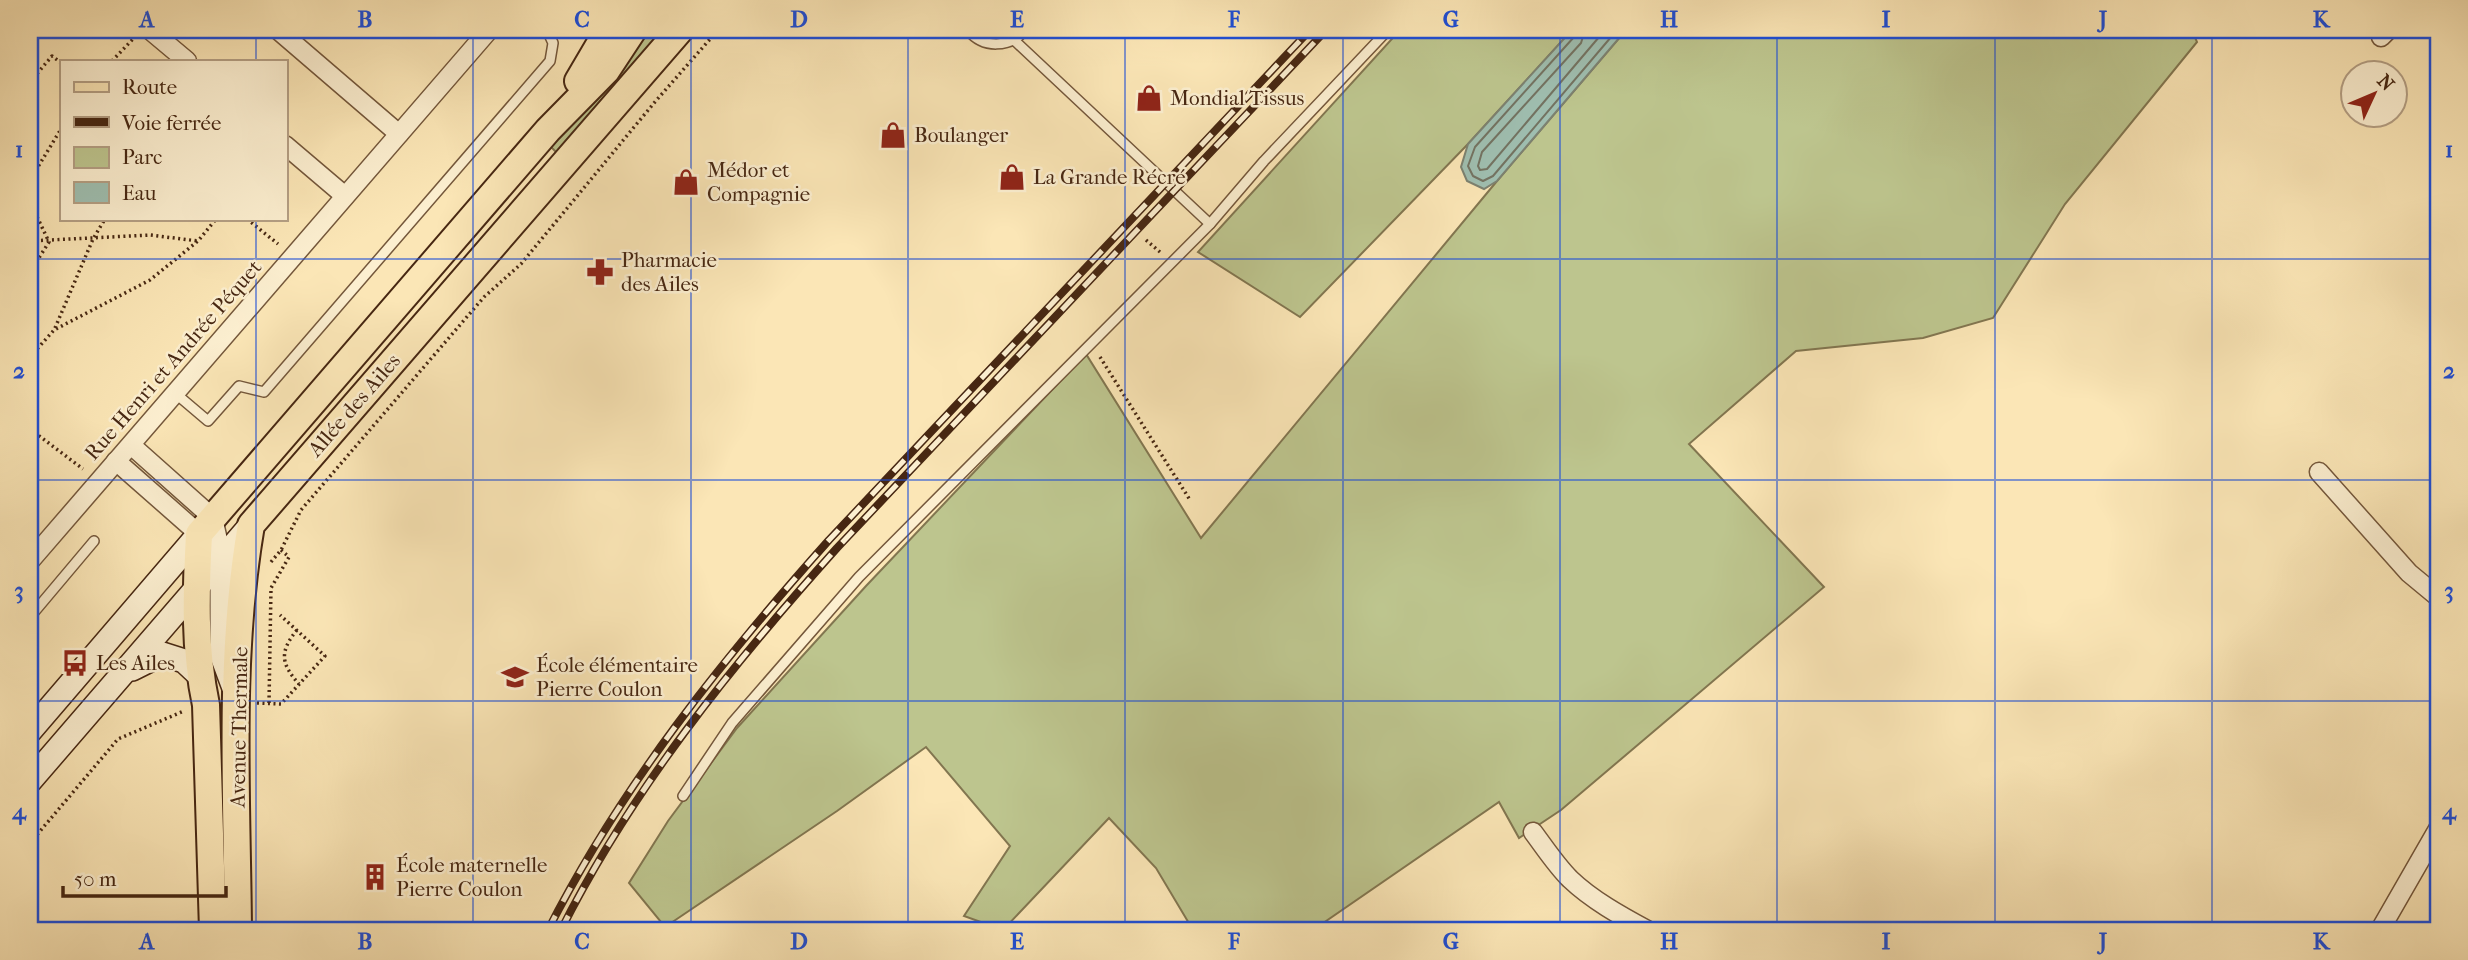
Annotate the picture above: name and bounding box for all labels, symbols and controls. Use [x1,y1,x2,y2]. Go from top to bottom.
text: A [138,6,156,33]
text: B [358,6,373,33]
text: C [574,6,590,33]
text: D [790,6,808,33]
text: E [1010,6,1024,33]
text: F [1227,6,1241,33]
text: G [1443,6,1459,33]
text: H [1660,6,1678,33]
text: I [1882,6,1891,33]
text: J [2097,6,2108,33]
text: K [2313,6,2332,33]
legend [60,60,287,220]
north arrow [2338,60,2408,130]
text: N [2373,70,2399,96]
text: Route [122,75,177,99]
shop icon: Mondial Tissus [1134,83,1164,113]
place label: Mondial Tissus [1170,86,1305,110]
text: Voie ferrée [121,111,221,135]
shop icon: Boulanger [878,120,908,150]
place label: Boulanger [914,123,1008,147]
text: 1 [15,136,23,163]
text: 1 [2445,136,2453,163]
text: Parc [122,145,162,169]
place label: Médor et Compagnie [707,158,810,206]
shop icon: La Grande Récré [997,162,1027,192]
place label: La Grande Récré [1033,165,1186,189]
shop icon: Médor et Compagnie [671,167,701,197]
text: Eau [122,181,156,205]
place label: Pharmacie des Ailes [621,248,717,296]
street label: Rue Henri et Andrée Péquet [80,255,267,465]
pharmacy icon: Pharmacie des Ailes [585,257,615,287]
street label: Allée des Ailes [302,349,405,462]
text: 2 [13,357,25,384]
text: 2 [2443,357,2455,384]
text: 3 [14,577,24,604]
text: 3 [2444,577,2454,604]
street label: Avenue Thermale [226,646,252,809]
bus stop icon: Les Ailes [60,648,90,678]
place label: Les Ailes [96,651,175,675]
place label: École élémentaire Pierre Coulon [536,653,698,701]
school or university icon: École élémentaire Pierre Coulon [500,662,530,692]
text: 4 [11,798,27,825]
text: 4 [2441,798,2457,825]
place label: École maternelle Pierre Coulon [396,853,547,901]
scale bar [63,855,226,899]
building icon: École maternelle Pierre Coulon [360,862,390,892]
text: 50 m [74,867,117,891]
text: A [138,928,156,955]
text: B [358,928,373,955]
text: C [574,928,590,955]
text: D [790,928,808,955]
text: E [1010,928,1024,955]
text: F [1227,928,1241,955]
text: G [1443,928,1459,955]
text: H [1660,928,1678,955]
text: I [1882,928,1891,955]
text: J [2097,928,2108,955]
text: K [2313,928,2332,955]

